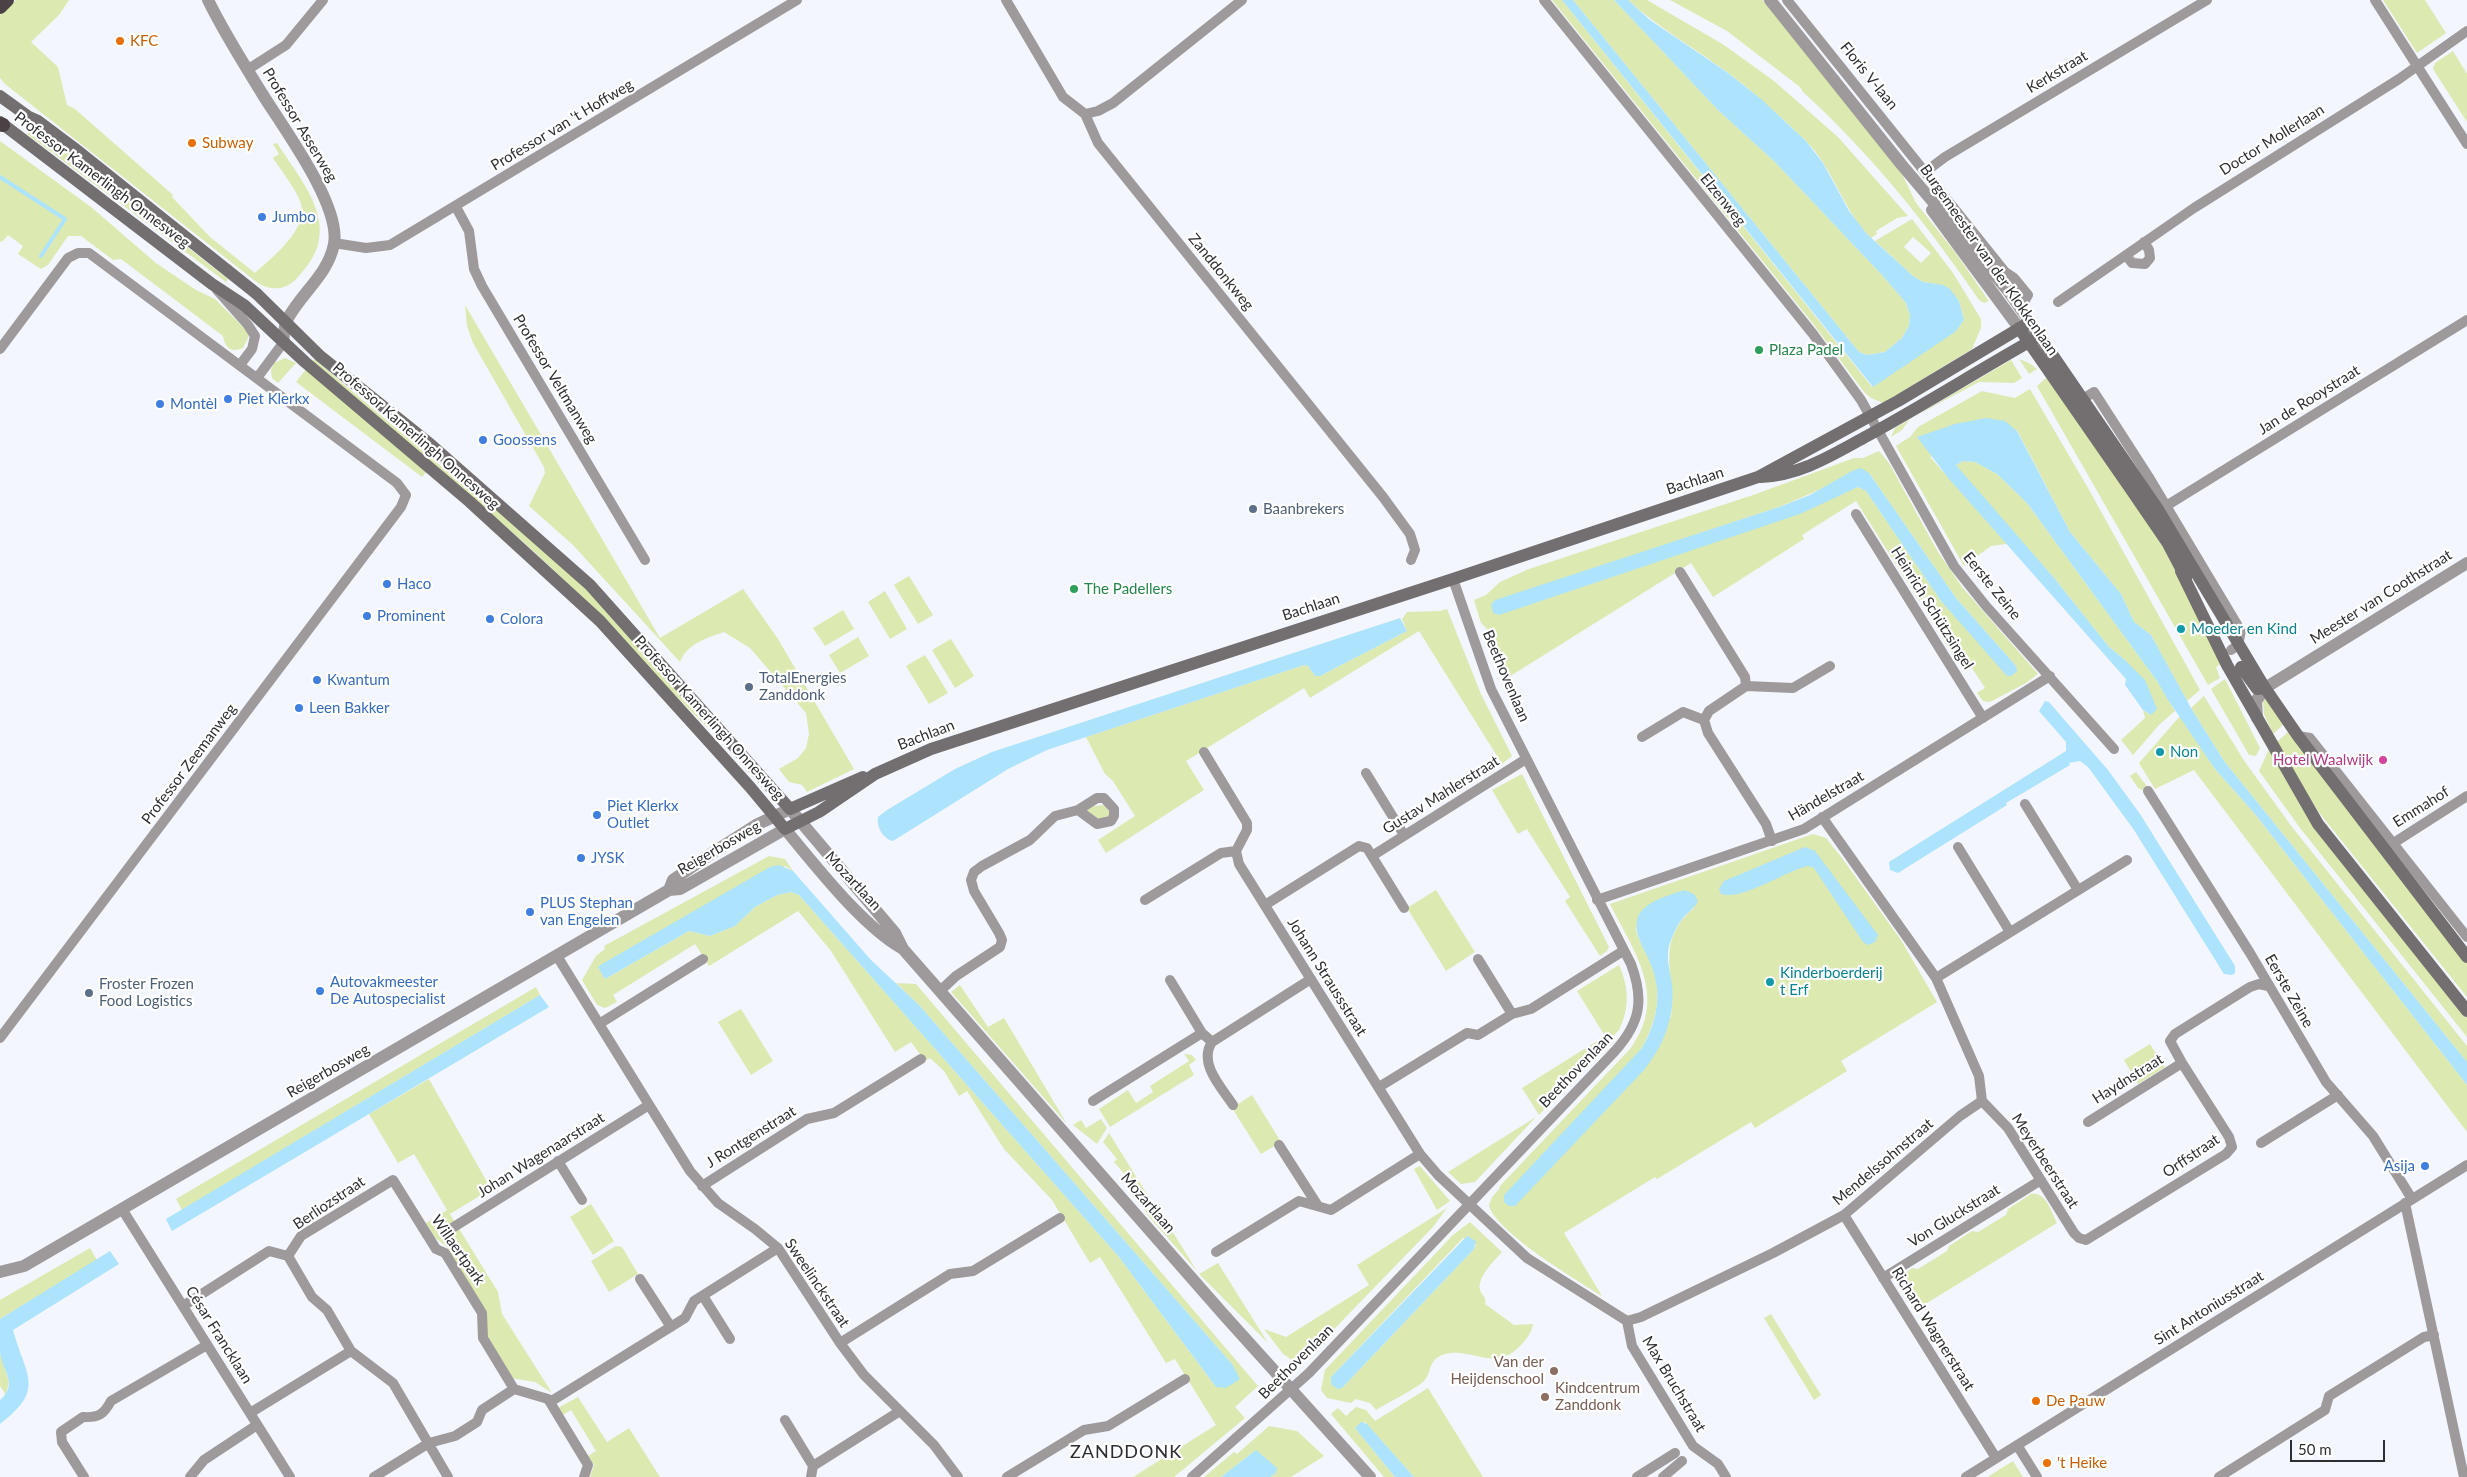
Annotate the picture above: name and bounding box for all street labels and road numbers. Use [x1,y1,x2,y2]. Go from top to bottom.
street label: Floris V-laan [1836,39,1902,113]
street label: Kerkstraat [2023,47,2091,97]
street label: Professor Asserweg [259,65,341,185]
street label: Professor van 't Hoffweg [488,75,636,175]
street label: Doctor Mollerlaan [2217,101,2327,179]
street label: Professor Kamerlingh Onnesweg [11,108,193,252]
street label: Burgemeester van der Klokkenlaan [1916,161,2062,359]
street label: Elzenweg [1696,170,1750,230]
street label: Zanddonkweg [1185,230,1257,314]
street label: Professor Veltmanweg [509,311,601,447]
street label: Professor Kamerlingh Onnesweg [329,359,503,513]
street label: Jan de Rooystraat [2255,361,2363,439]
street label: Bachlaan [1664,463,1726,499]
street label: Heinrich Schützsingel [1887,543,1977,673]
street label: Meester van Coothstraat [2307,546,2455,648]
street label: Eerste Zeine [1959,549,2025,623]
street label: Bachlaan [1280,589,1342,625]
street label: Beethovenlaan [1479,627,1533,725]
street label: Professor Kamerlingh Onnesweg [630,632,788,804]
street label: Professor Zeemanweg [138,700,240,828]
street label: Bachlaan [895,716,957,754]
street label: Gustav Mahlerstraat [1380,752,1502,838]
street label: Händelstraat [1785,767,1867,825]
street label: Emmahof [2390,783,2452,831]
street label: Reigerbosweg [675,817,763,879]
street label: Mozartlaan [821,848,885,914]
street label: Johann Straussstraat [1283,915,1371,1039]
street label: Eerste Zeine [2261,951,2317,1031]
street label: Beethovenlaan [1535,1028,1617,1112]
street label: Reigerbosweg [284,1040,372,1102]
street label: Haydnstraat [2089,1050,2167,1108]
street label: J Rontgenstraat [703,1102,799,1172]
street label: Johan Wagenaarstraat [474,1109,608,1201]
street label: Meyerbeerstraat [2008,1110,2082,1212]
street label: Mendelssohnstraat [1829,1115,1937,1209]
street label: Orffstraat [2159,1130,2223,1182]
street label: Mozartlaan [1117,1169,1179,1237]
street label: Berliozstraat [290,1172,368,1234]
street label: Von Gluckstraat [1905,1181,2003,1251]
street label: Willaertpark [427,1212,489,1288]
street label: Sweelinckstraat [781,1235,853,1331]
street label: Richard Wagnerstraat [1888,1264,1978,1394]
street label: Sint Antoniusstraat [2151,1267,2267,1349]
street label: César Francklaan [182,1283,256,1387]
street label: Beethovenlaan [1255,1321,1337,1403]
street label: Max Bruchstraat [1638,1333,1710,1435]

